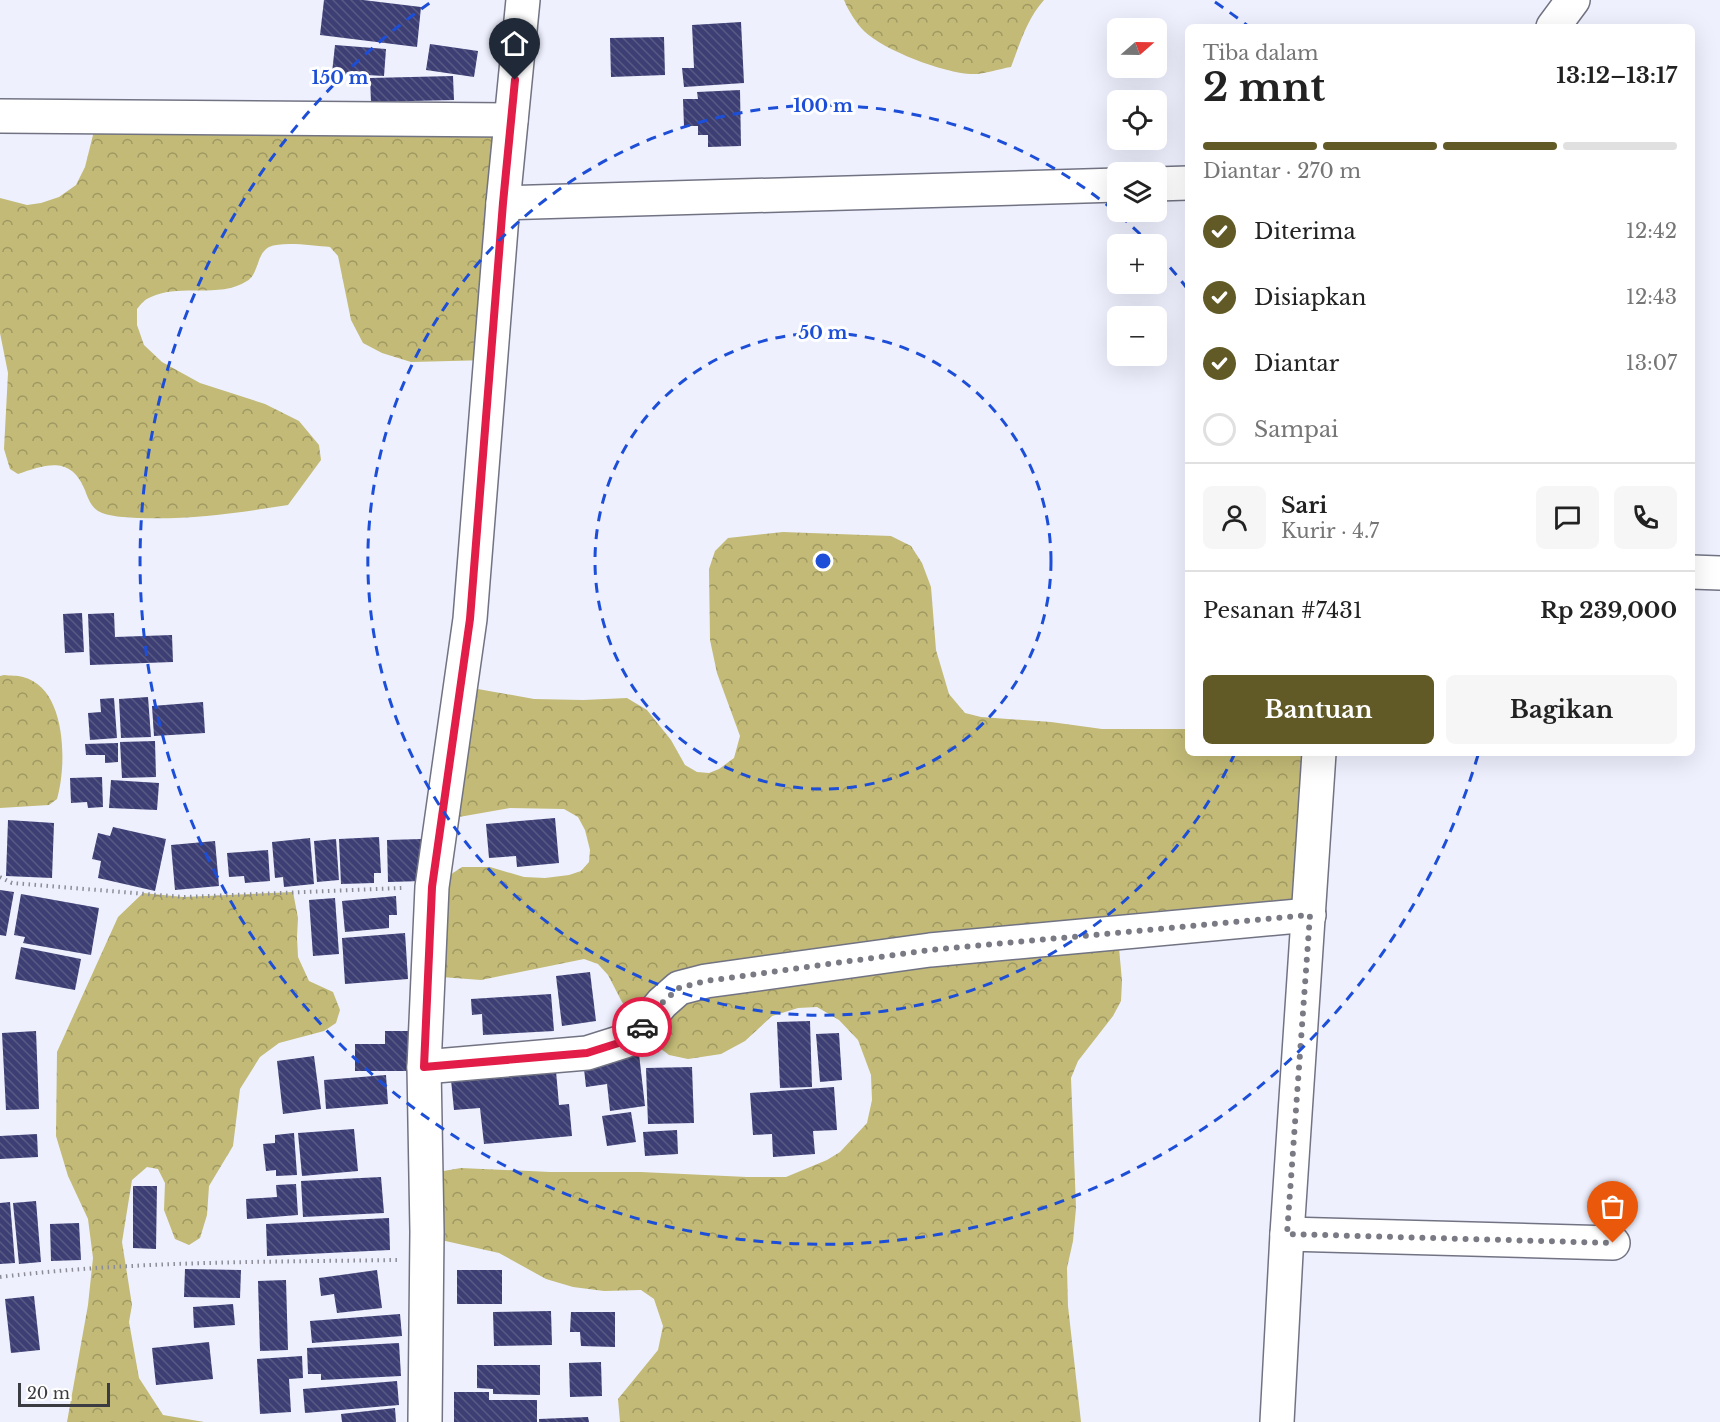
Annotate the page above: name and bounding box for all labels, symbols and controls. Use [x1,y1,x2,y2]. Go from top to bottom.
pin [489,18,540,80]
north arrow [1107,18,1167,78]
map controls [1107,18,1167,366]
icon: home [498,27,531,60]
text: Tiba dalam [1203,41,1319,65]
text: 13:12–13:17 [1556,62,1677,89]
text: 2 mnt [1203,63,1325,112]
text: 150 m [312,67,369,89]
button: locate [1107,90,1167,150]
text: 100 m [793,95,853,117]
text: Diantar · 270 m [1203,159,1361,183]
button: layers [1107,162,1167,222]
icon: check [1203,215,1236,248]
text: Diterima [1254,218,1356,245]
text: 12:42 [1626,219,1677,243]
button: + [1107,234,1167,294]
icon: check [1203,281,1236,314]
text: Disiapkan [1254,284,1366,311]
text: 12:43 [1626,285,1677,309]
button: − [1107,306,1167,366]
text: 50 m [799,322,848,344]
icon: check [1203,347,1236,380]
text: Diantar [1254,350,1339,377]
text: 13:07 [1626,351,1677,375]
text: Sampai [1254,416,1339,443]
button: person [1203,486,1266,549]
button: chat [1536,486,1599,549]
button: phone [1614,486,1677,549]
text: Sari [1281,492,1327,519]
text: Kurir · 4.7 [1281,519,1379,543]
centre of rings [813,551,833,571]
text: Pesanan #7431 [1203,597,1363,624]
text: Rp 239,000 [1540,597,1677,624]
button: Bantuan [1203,675,1434,744]
button: Bagikan [1446,675,1677,744]
courier [612,997,672,1057]
icon: car [626,1011,659,1044]
pin [1587,1181,1638,1243]
icon: bag [1596,1190,1629,1223]
scale bar [18,1380,110,1408]
text: 20 m [27,1383,70,1403]

